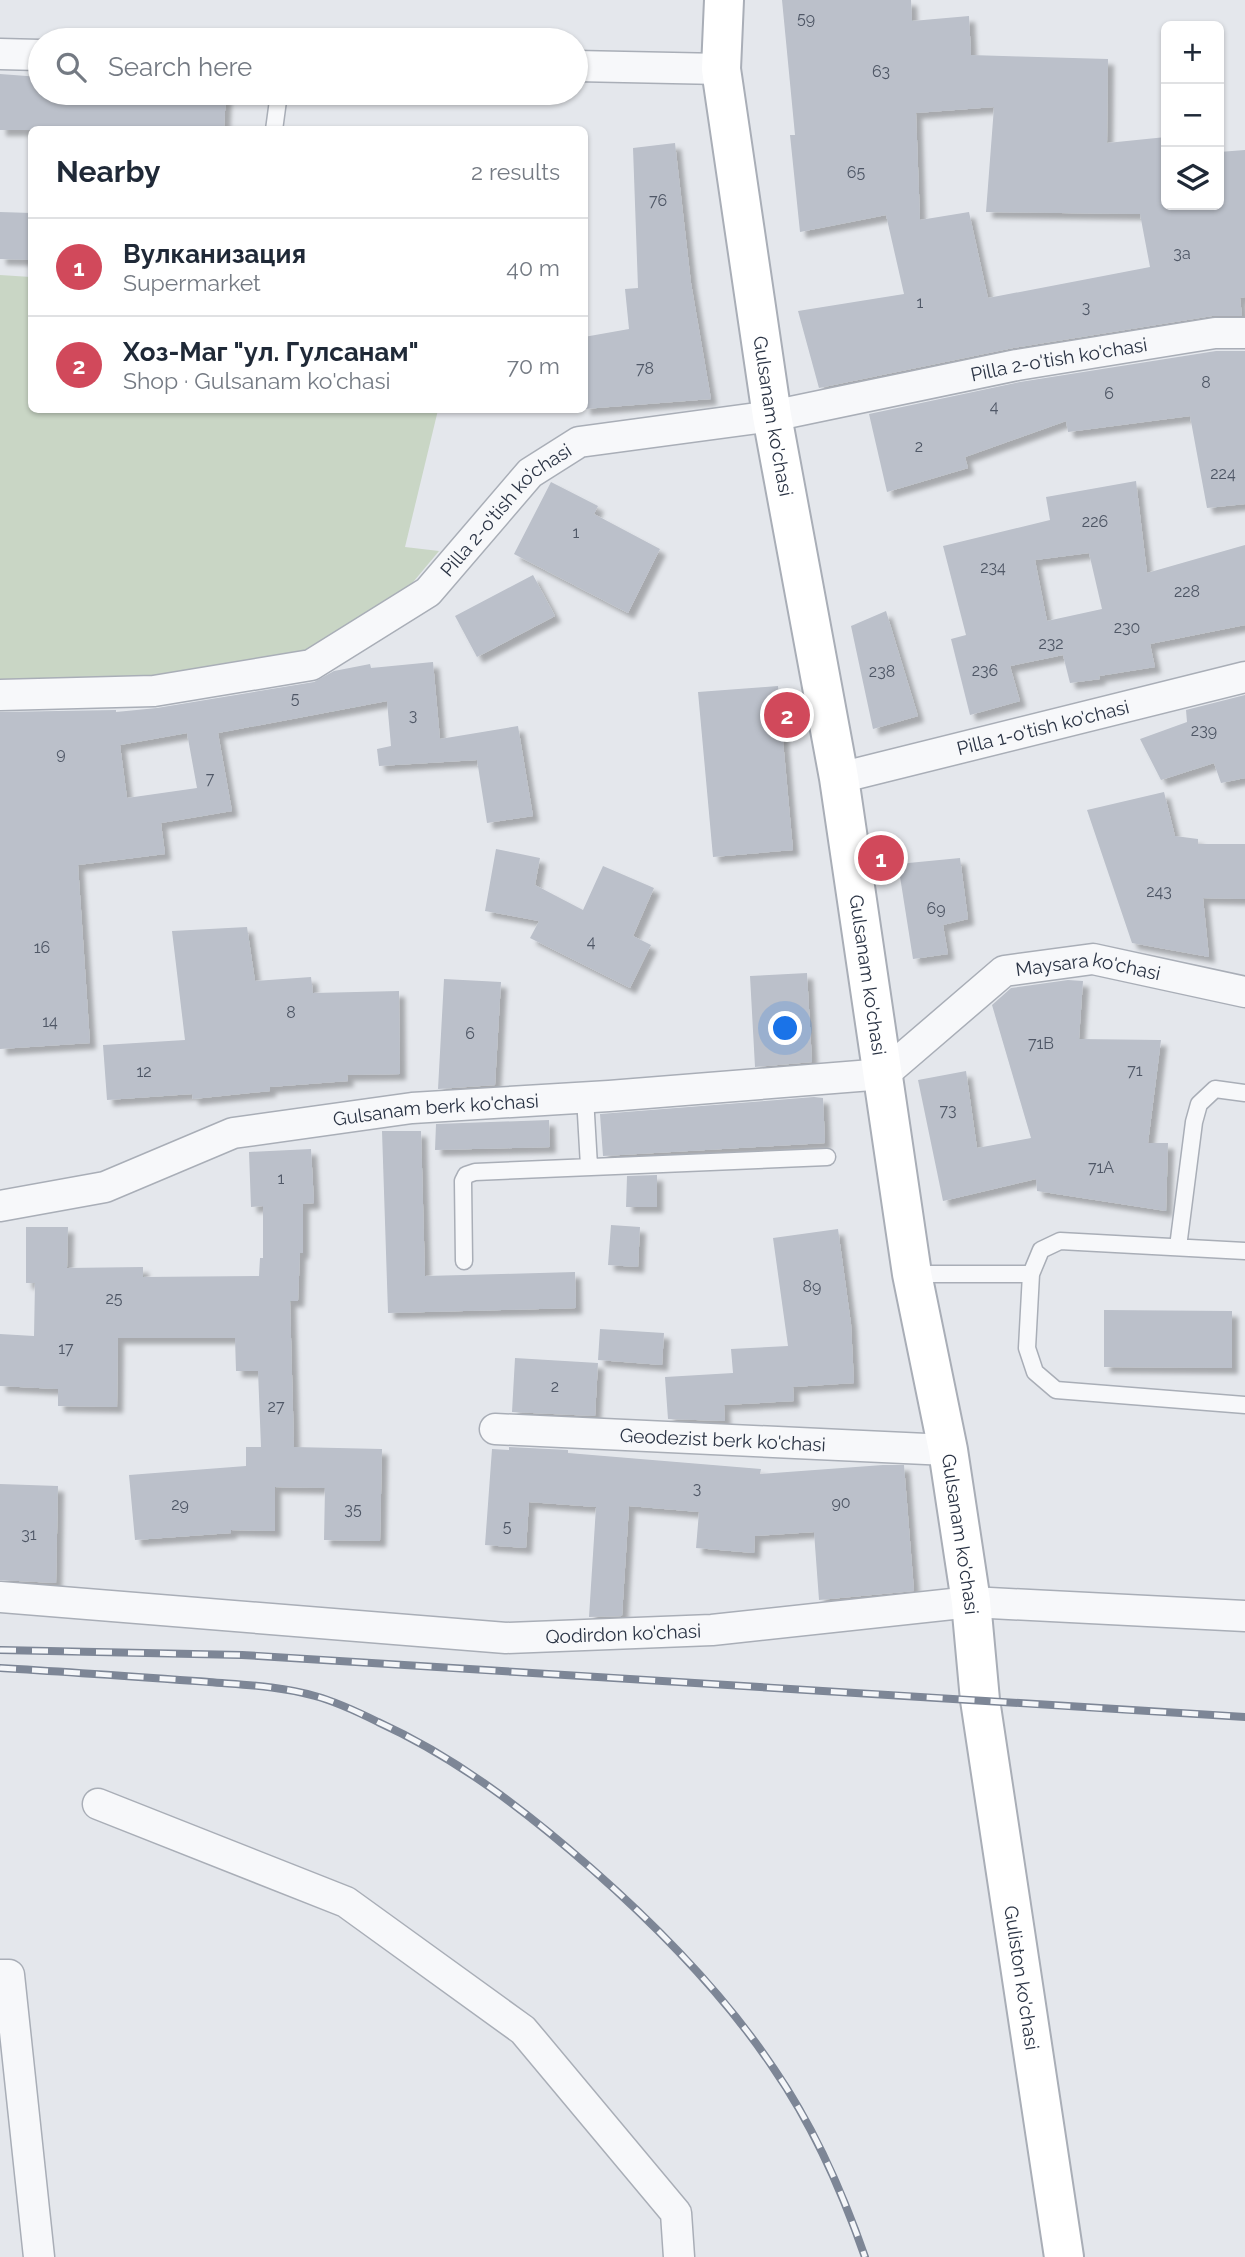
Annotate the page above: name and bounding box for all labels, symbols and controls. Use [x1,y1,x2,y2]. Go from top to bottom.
house number: 59 [797,9,815,28]
map controls [1161,21,1224,210]
button: + [1161,21,1224,84]
search box [28,28,588,105]
icon: search [52,48,90,86]
text: Search here [108,52,252,82]
house number: 63 [872,62,890,81]
button: − [1161,84,1224,147]
button: layers [1161,147,1224,210]
text: Nearby [56,154,160,189]
text: 2 results [471,158,560,185]
house number: 65 [847,163,865,182]
house number: 76 [649,191,667,210]
text: Вулканизация [123,239,306,269]
house number: 3a [1173,244,1191,263]
text: 1 [73,254,85,281]
text: 40 m [506,254,560,281]
text: Supermarket [123,269,261,296]
house number: 1 [917,293,924,312]
house number: 3 [1082,298,1090,317]
street label: Pilla 2-o'tish ko'chasi [969,333,1149,385]
street label: Gulsanam ko'chasi [749,334,798,498]
text: Хоз-Маг "ул. Гулсанам" [123,337,419,367]
text: 2 [73,352,85,379]
text: 70 m [507,352,560,379]
house number: 78 [636,359,654,378]
text: Shop · Gulsanam ko'chasi [123,367,391,394]
house number: 8 [1201,373,1211,392]
house number: 6 [1104,384,1114,403]
house number: 4 [990,397,999,416]
house number: 2 [915,437,923,456]
street label: Pilla 2-o'tish ko'chasi [436,439,575,581]
house number: 224 [1210,464,1236,483]
house number: 226 [1082,512,1108,531]
house number: 1 [573,523,580,542]
house number: 234 [980,558,1006,577]
house number: 228 [1174,582,1200,601]
house number: 230 [1114,618,1140,637]
house number: 232 [1038,634,1064,653]
house number: 236 [972,661,998,680]
house number: 238 [869,662,895,681]
house number: 5 [291,689,300,708]
pin: 2 [764,689,810,741]
street label: Pilla 1-o'tish ko'chasi [954,695,1131,759]
house number: 3 [409,706,417,725]
house number: 239 [1191,721,1217,740]
house number: 9 [56,744,66,763]
house number: 7 [206,769,215,788]
pin: 1 [858,832,904,884]
house number: 243 [1146,882,1172,901]
street label: Gulsanam ko'chasi [845,893,891,1057]
house number: 69 [926,899,946,918]
house number: 4 [587,932,596,951]
house number: 16 [34,938,50,957]
street label: Maysara ko'chasi [1014,948,1163,984]
house number: 8 [286,1003,296,1022]
your location [768,1011,802,1045]
house number: 14 [42,1012,58,1031]
house number: 6 [465,1024,475,1043]
house number: 71B [1028,1034,1054,1053]
house number: 71 [1127,1061,1143,1080]
house number: 12 [136,1062,152,1081]
street label: Gulsanam berk ko'chasi [331,1089,539,1130]
house number: 73 [939,1101,957,1120]
house number: 71A [1088,1158,1114,1177]
house number: 1 [278,1169,285,1188]
house number: 89 [803,1277,821,1296]
house number: 25 [105,1289,123,1308]
house number: 17 [58,1339,74,1358]
house number: 2 [551,1377,559,1396]
house number: 27 [268,1397,285,1416]
street label: Geodezist berk ko'chasi [619,1424,826,1455]
street label: Gulsanam ko'chasi [938,1452,983,1615]
house number: 3 [693,1479,701,1498]
house number: 90 [831,1493,851,1512]
house number: 29 [171,1495,189,1514]
house number: 35 [344,1500,362,1519]
house number: 5 [503,1517,512,1536]
house number: 31 [21,1525,37,1544]
street label: Qodirdon ko'chasi [545,1619,702,1647]
street label: Guliston ko'chasi [1000,1904,1044,2051]

